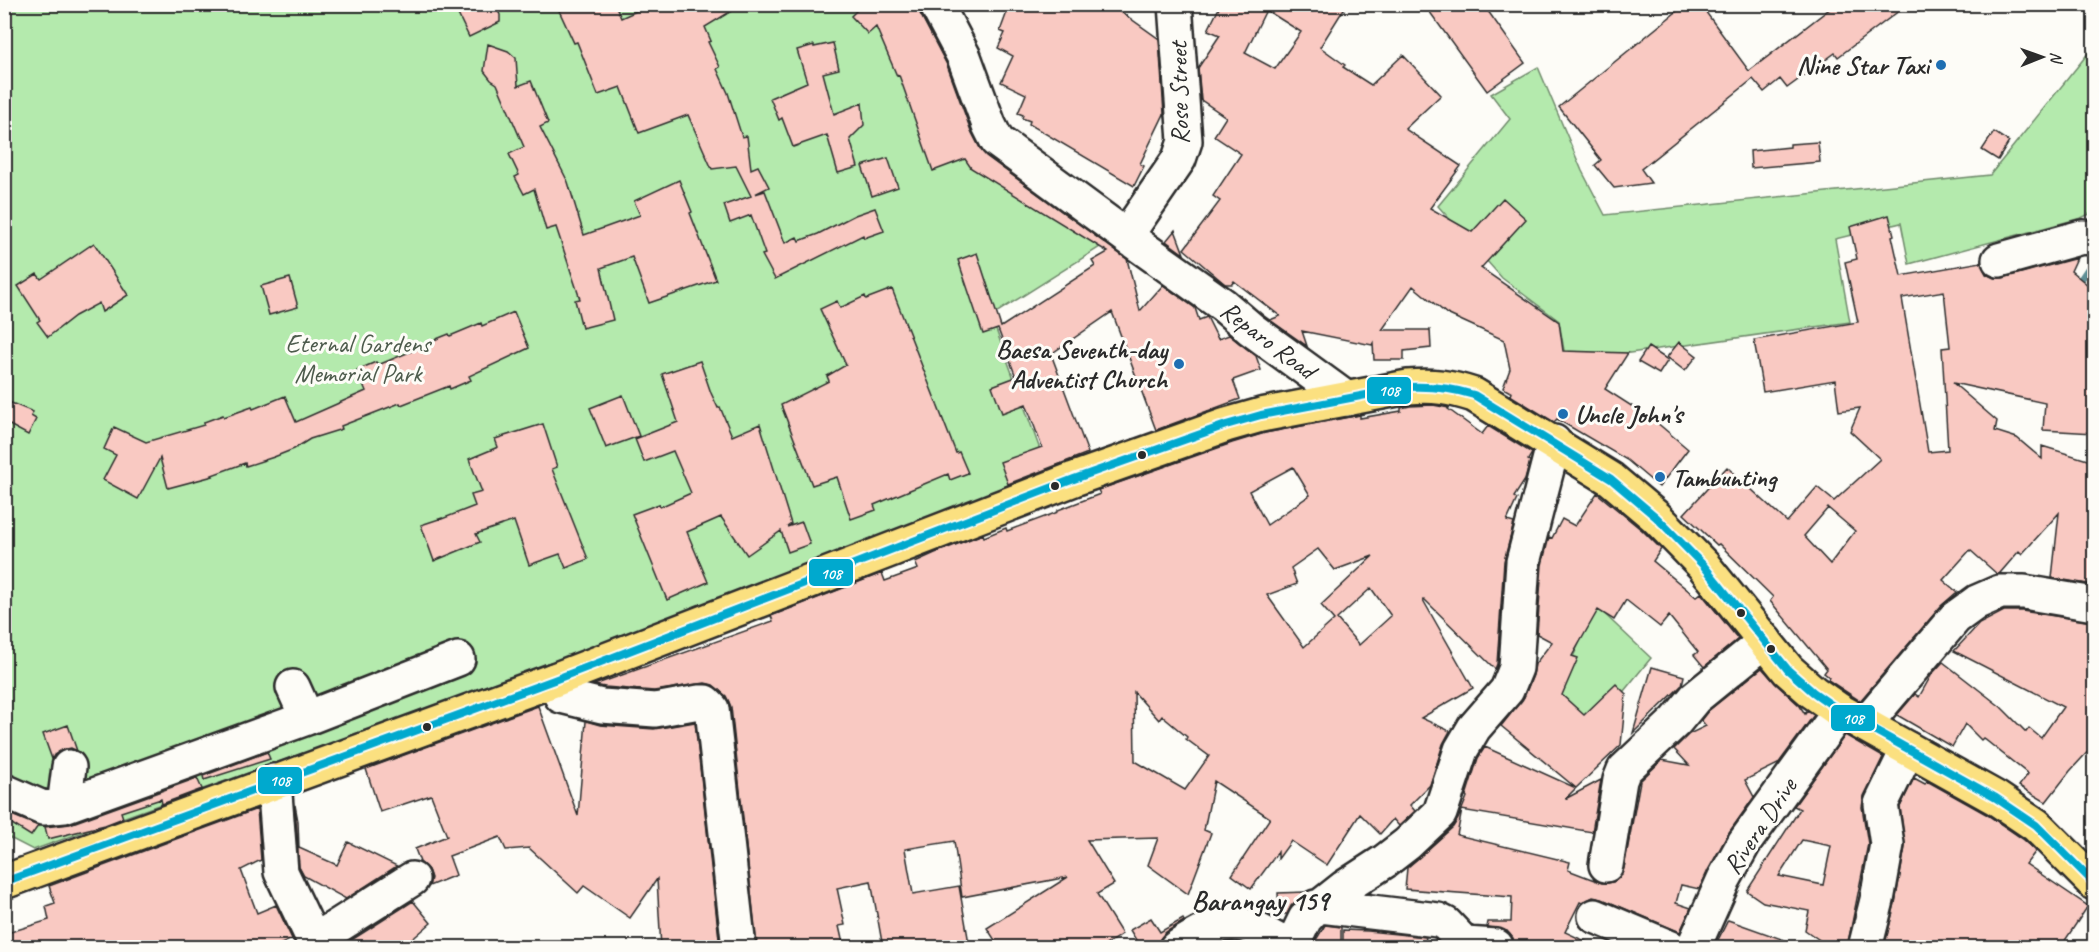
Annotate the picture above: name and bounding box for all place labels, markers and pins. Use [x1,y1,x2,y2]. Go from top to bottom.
place label: Nine Star Taxi [1797,49,1932,82]
marker: Nine Star Taxi [1934,58,1948,72]
place label: Baesa Seventh-day Adventist Church [996,333,1169,396]
marker: Baesa Seventh-day Adventist Church [1172,357,1186,371]
place label: Uncle John's [1575,398,1685,431]
marker: Uncle John's [1556,407,1570,421]
unlabelled marker [1136,449,1148,461]
place label: Tambunting [1672,461,1779,494]
marker: Tambunting [1653,470,1667,484]
unlabelled marker [1049,480,1061,492]
unlabelled marker [1735,607,1747,619]
unlabelled marker [1765,643,1777,655]
unlabelled marker [421,721,433,733]

